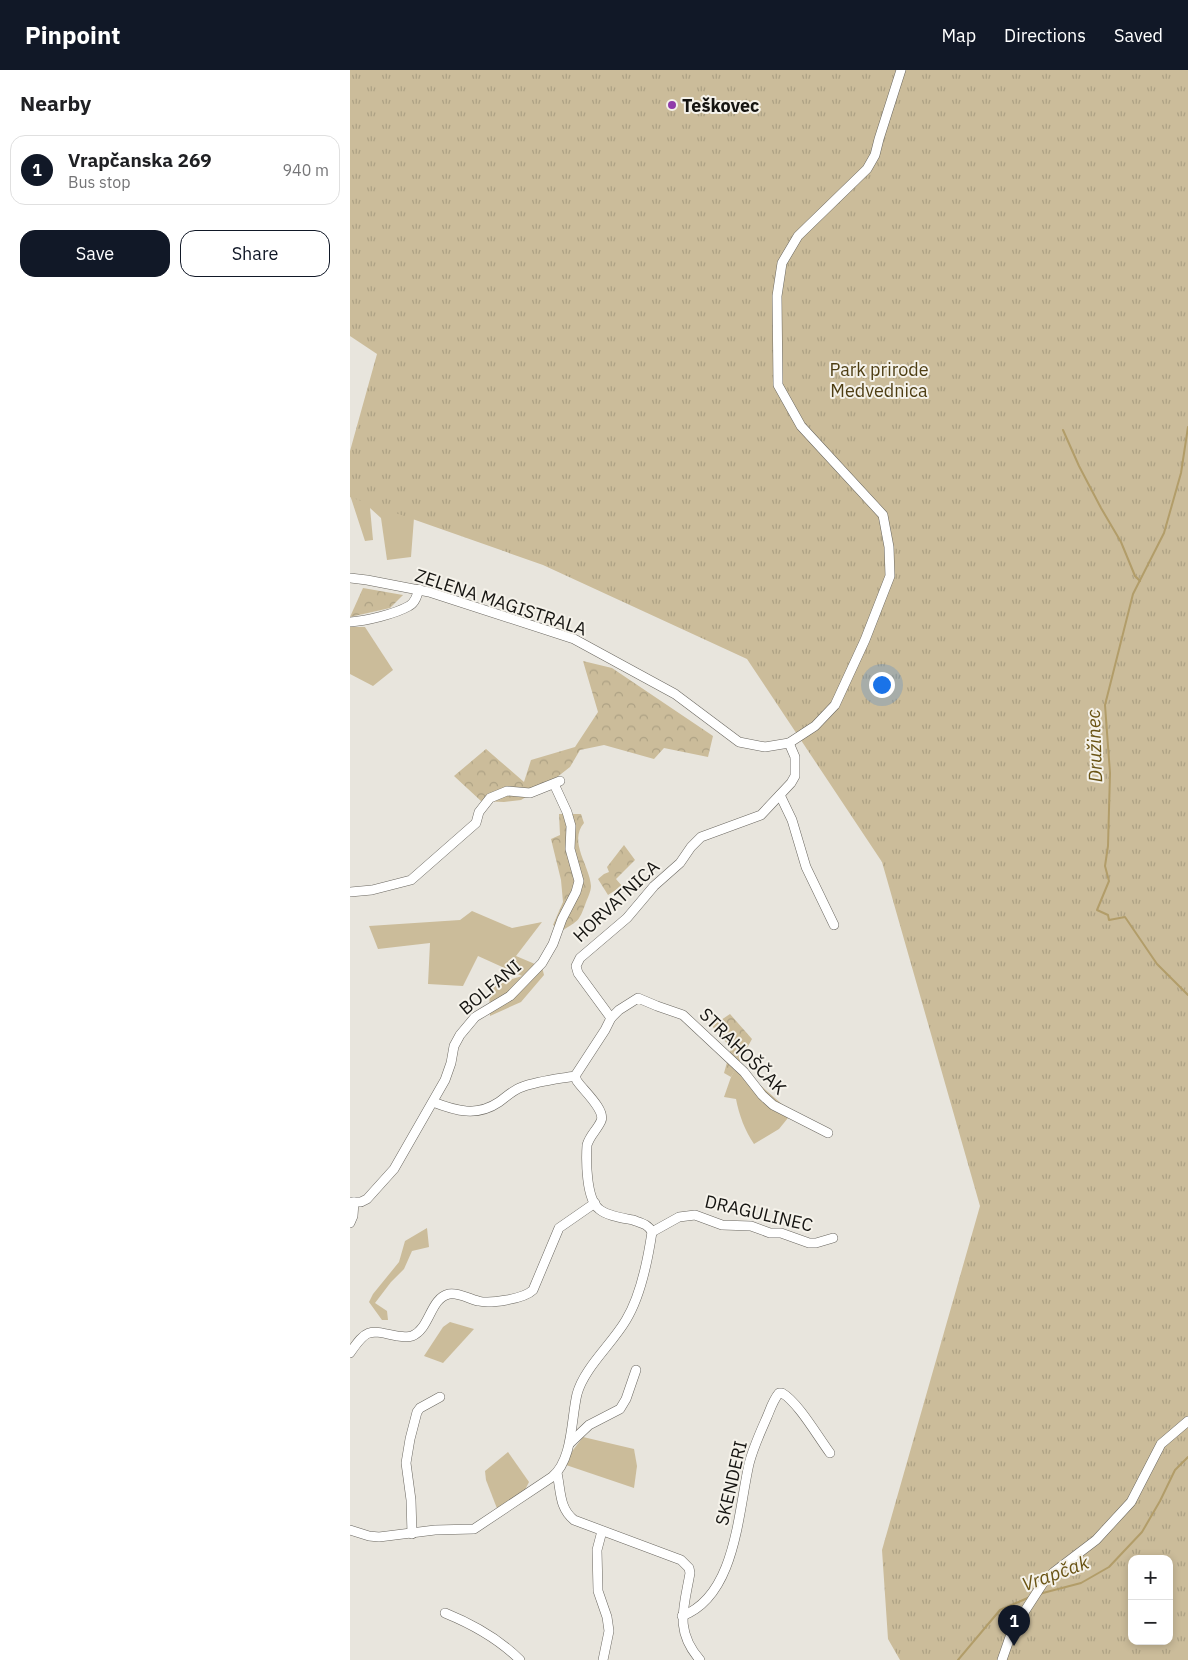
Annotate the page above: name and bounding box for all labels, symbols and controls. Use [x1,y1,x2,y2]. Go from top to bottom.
text: Pinpoint [25,19,120,51]
text: Map [941,24,976,47]
text: Directions [1004,24,1086,47]
text: Saved [1114,24,1163,47]
text: Nearby [20,89,91,117]
place label: Teškovec [682,94,759,117]
marker: Teškovec [666,99,678,111]
text: Vrapčanska 269 [68,148,212,172]
text: 1 [32,160,42,180]
text: 940 m [282,160,329,180]
text: Bus stop [68,172,131,192]
button: Save [20,230,170,277]
button: Share [180,230,330,277]
park label: Park prirode Medvednica [829,358,929,402]
street label: ZELENA MAGISTRALA [412,563,590,641]
your location [869,672,895,698]
water label: Družinec [1081,709,1107,783]
street label: HORVATNICA [568,855,664,947]
street label: BOLFANI [454,954,526,1020]
street label: STRAHOŠČAK [695,1002,792,1100]
street label: DRAGULINEC [703,1189,815,1237]
street label: SKENDERI [710,1438,752,1528]
water label: Vrapčak [1018,1549,1093,1596]
map controls [1128,1555,1173,1645]
button: + [1128,1555,1173,1600]
button: − [1128,1600,1173,1645]
pin: 1 [998,1605,1030,1646]

